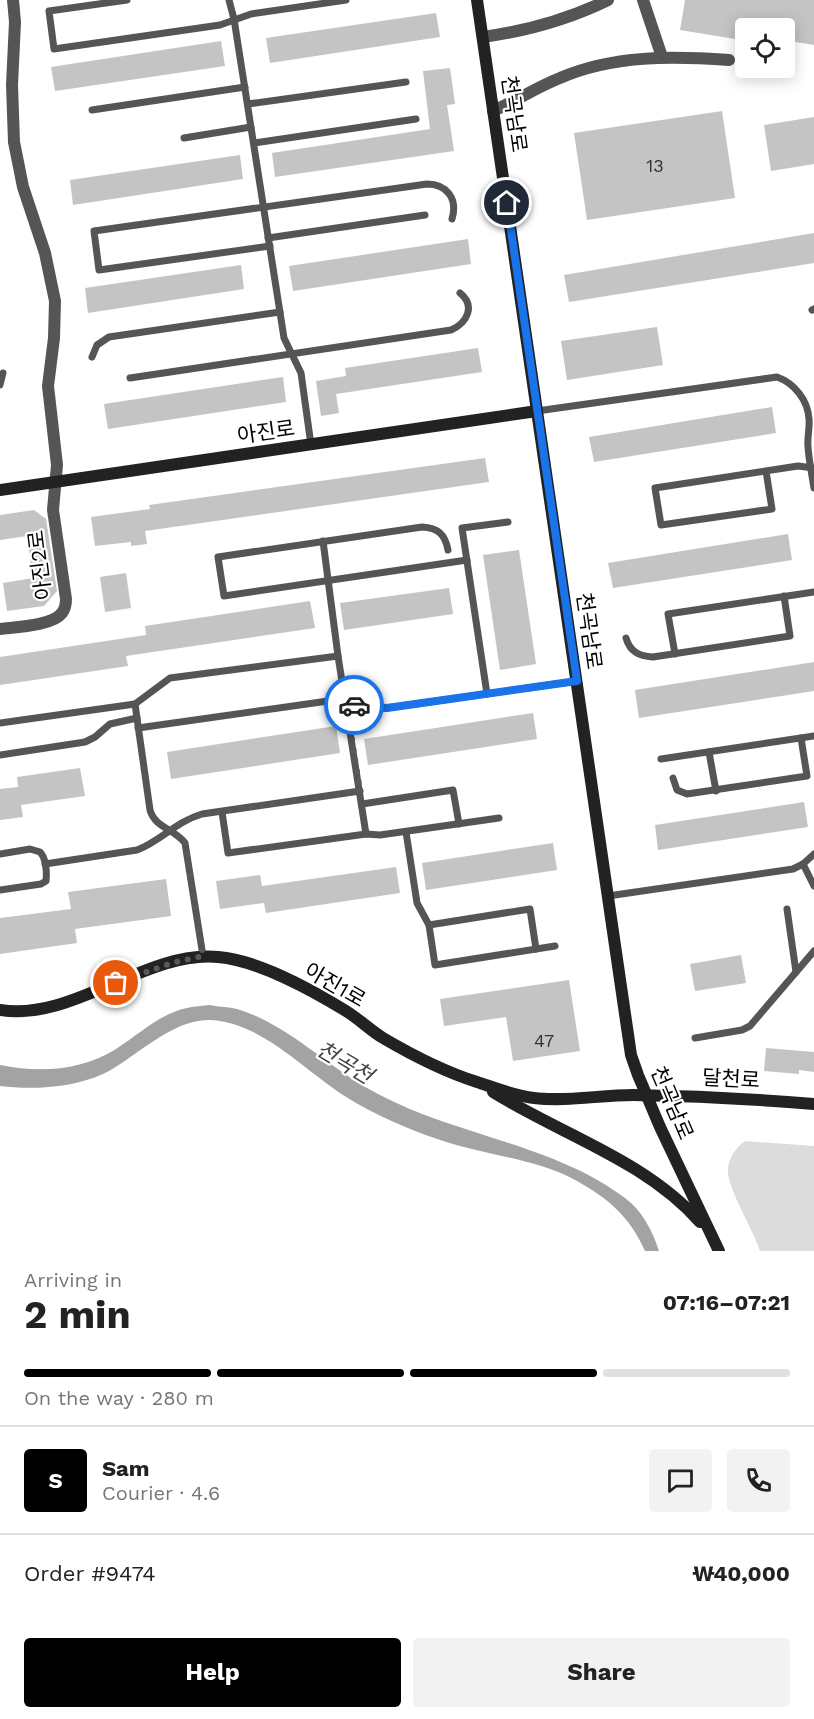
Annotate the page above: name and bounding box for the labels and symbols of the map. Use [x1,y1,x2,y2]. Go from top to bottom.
street label: 천곡남로 [497,74,532,154]
house number: 13 [646,155,664,176]
pin [481,177,532,228]
street label: 아진로 [235,415,296,448]
street label: 아진2로 [23,529,56,601]
street label: 천곡남로 [572,591,607,671]
courier [324,675,384,735]
pin [90,957,141,1008]
street label: 아진1로 [300,957,370,1012]
house number: 47 [534,1030,554,1051]
water label: 천곡천 [312,1036,380,1090]
street label: 천곡남로 [646,1062,699,1143]
street label: 달천로 [701,1065,761,1093]

